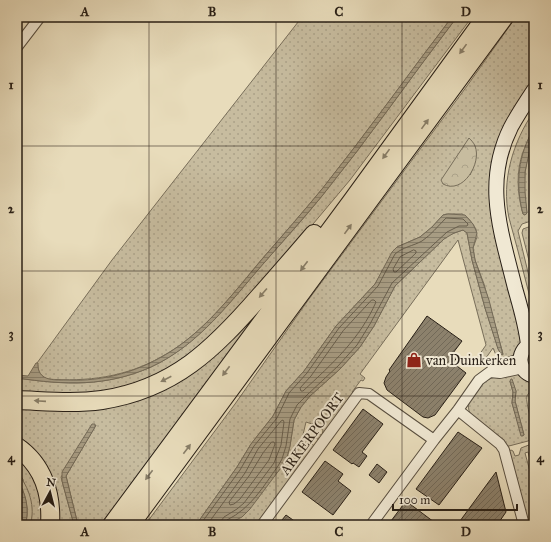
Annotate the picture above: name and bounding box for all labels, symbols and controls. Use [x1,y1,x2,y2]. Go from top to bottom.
text: A [80,4,90,20]
text: B [208,4,217,20]
text: C [335,4,344,20]
text: D [461,4,471,20]
one-way arrow [459,43,467,54]
text: 1 [8,77,14,93]
text: 1 [537,77,543,93]
one-way arrow [421,119,429,130]
one-way arrow [382,148,390,159]
text: 2 [8,201,15,217]
text: 2 [537,201,544,217]
one-way arrow [344,224,352,235]
one-way arrow [299,261,308,272]
one-way arrow [258,288,267,298]
text: 3 [8,326,14,342]
text: 3 [537,326,543,342]
shop icon: van Duinkerken [405,351,423,369]
place label: van Duinkerken [425,352,517,369]
one-way arrow [222,365,230,376]
one-way arrow [161,376,172,382]
street label: ARKERPOORT [276,389,348,479]
one-way arrow [34,398,46,405]
one-way arrow [182,443,191,454]
text: 4 [7,450,15,466]
text: 4 [536,450,544,466]
one-way arrow [145,470,153,480]
north arrow [30,472,70,512]
text: N [46,476,57,490]
scale bar [393,486,517,512]
text: 100 m [399,493,430,507]
text: A [80,524,90,540]
text: B [208,524,217,540]
text: C [335,524,344,540]
text: D [461,524,471,540]

